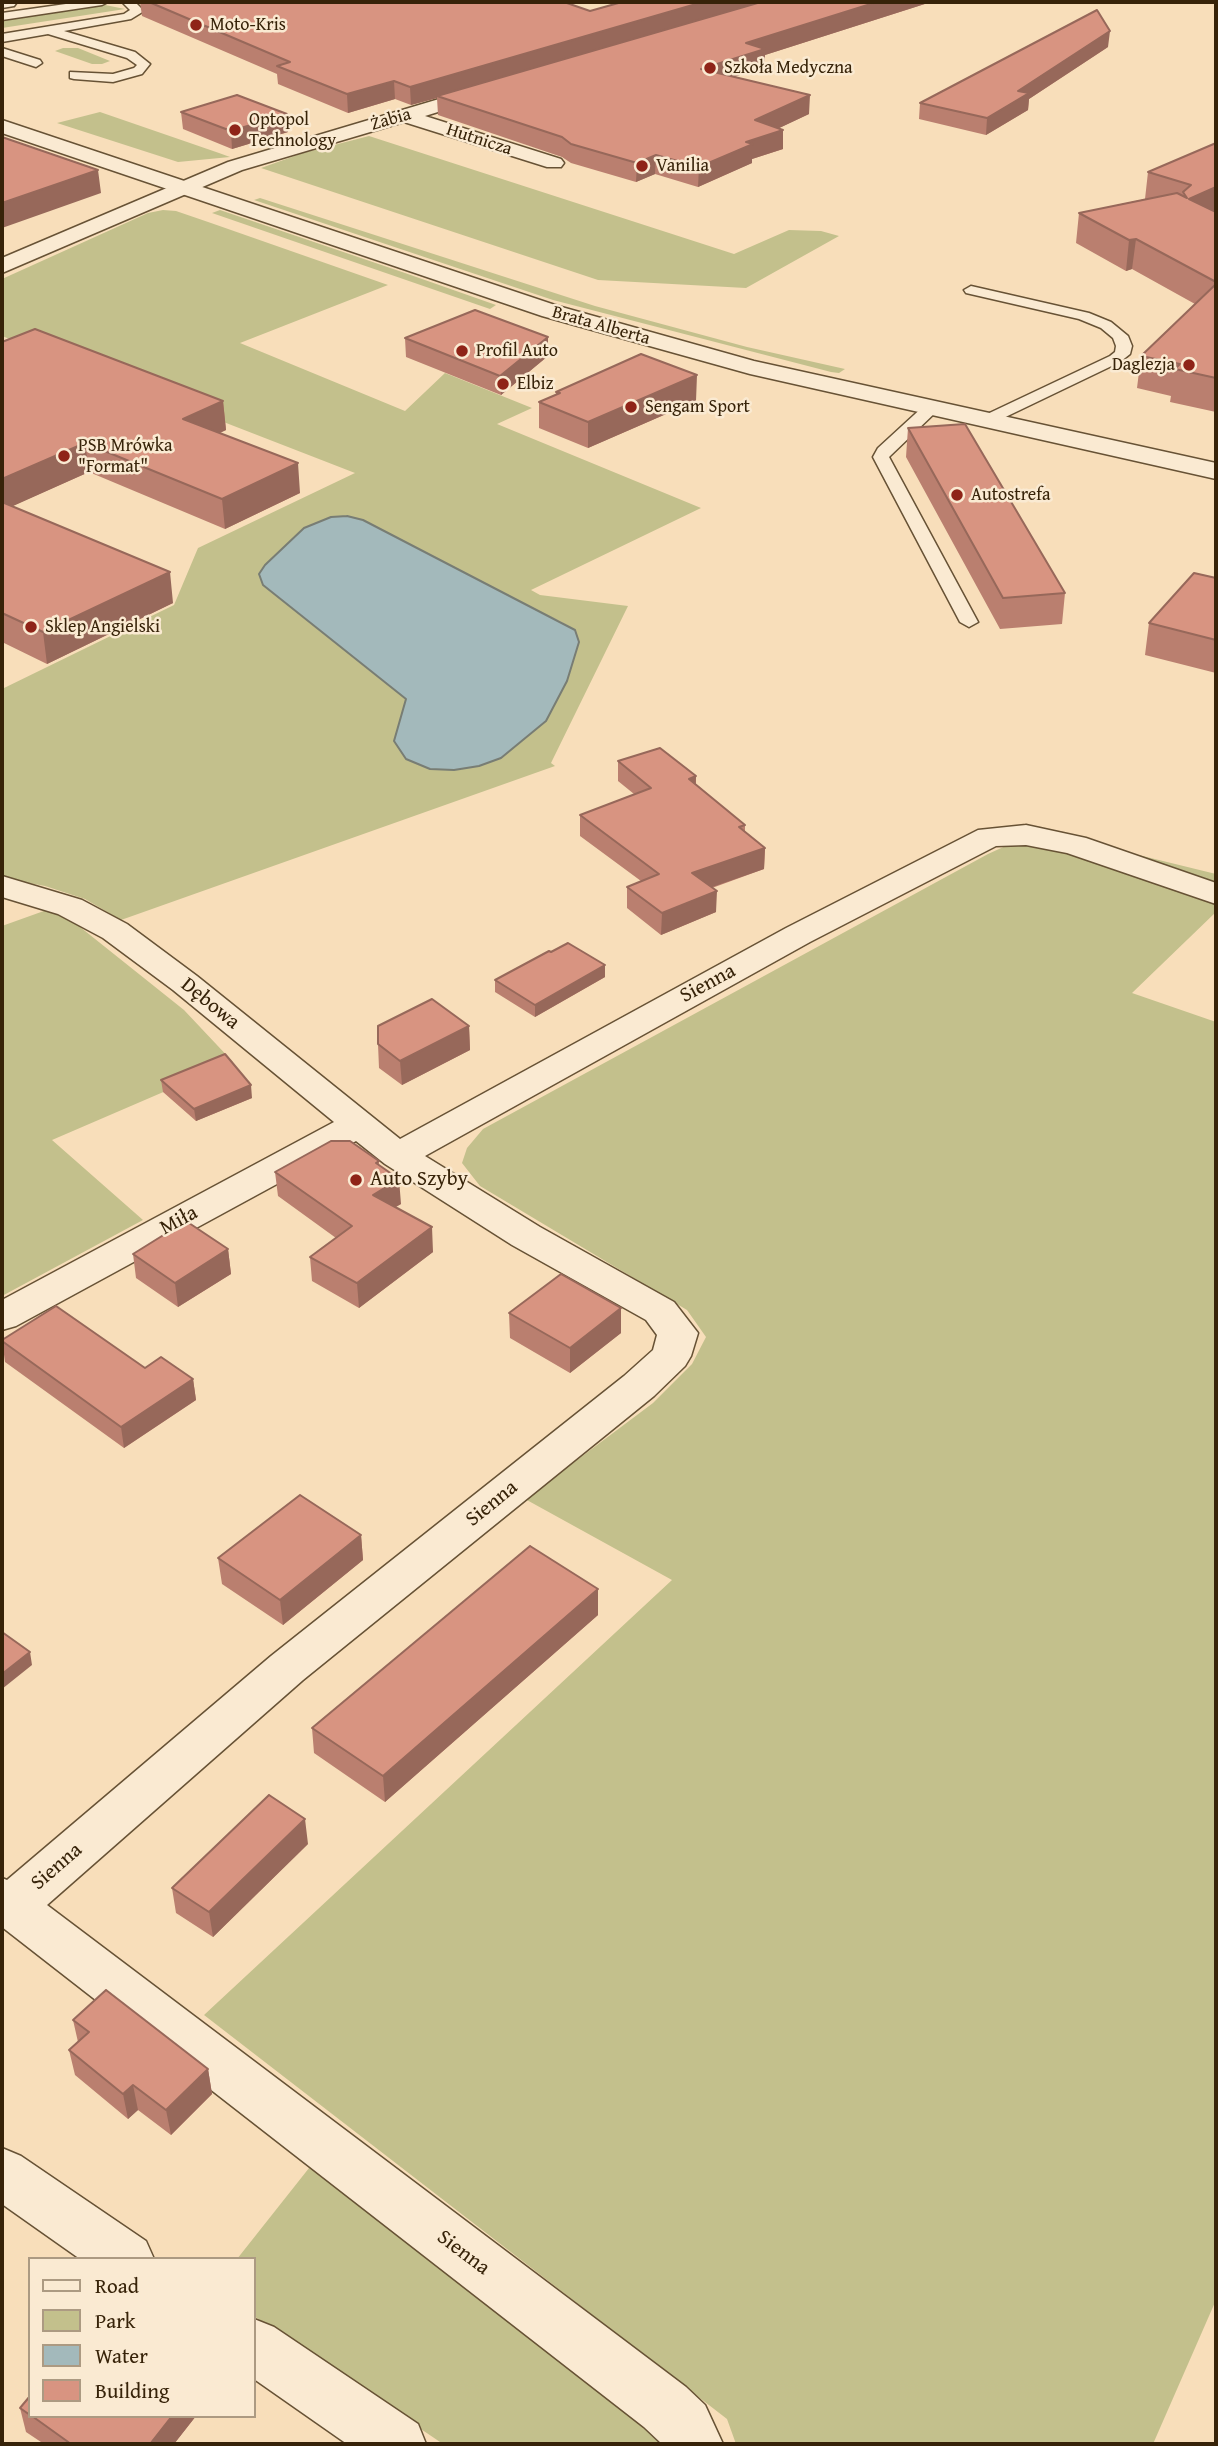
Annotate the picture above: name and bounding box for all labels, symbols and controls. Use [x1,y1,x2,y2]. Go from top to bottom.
place label: Moto-Kris [210,14,286,36]
marker: Moto-Kris [188,17,204,33]
place label: Szkoła Medyczna [724,57,853,79]
marker: Szkoła Medyczna [702,60,718,76]
street label: Żabia [368,104,414,136]
place label: Optopol Technology [249,109,336,152]
street label: Hutnicza [444,119,514,161]
marker: Optopol Technology [227,122,243,138]
place label: Vanilia [656,155,709,177]
marker: Vanilia [634,158,650,174]
street label: Brata Alberta [550,302,652,350]
place label: Profil Auto [476,340,558,362]
marker: Profil Auto [454,343,470,359]
place label: Daglezja [1112,354,1175,376]
marker: Daglezja [1181,357,1197,373]
place label: Elbiz [517,373,553,395]
marker: Elbiz [495,376,511,392]
place label: Sengam Sport [645,396,750,418]
marker: Sengam Sport [623,399,639,415]
place label: PSB Mrówka "Format" [78,435,172,478]
marker: PSB Mrówka "Format" [56,448,72,464]
place label: Autostrefa [971,484,1051,506]
marker: Autostrefa [949,487,965,503]
place label: Sklep Angielski [45,616,160,638]
marker: Sklep Angielski [23,619,39,635]
street label: Sienna [676,959,740,1009]
street label: Dębowa [175,973,245,1035]
place label: Auto Szyby [370,1167,468,1193]
marker: Auto Szyby [348,1172,364,1188]
street label: Miła [156,1201,202,1241]
street label: Sienna [461,1475,523,1533]
street label: Sienna [26,1838,88,1896]
street label: Sienna [432,2225,494,2281]
legend [28,2257,256,2418]
text: Road [95,2270,139,2301]
text: Park [95,2305,136,2336]
text: Water [95,2340,148,2371]
text: Building [95,2375,169,2406]

